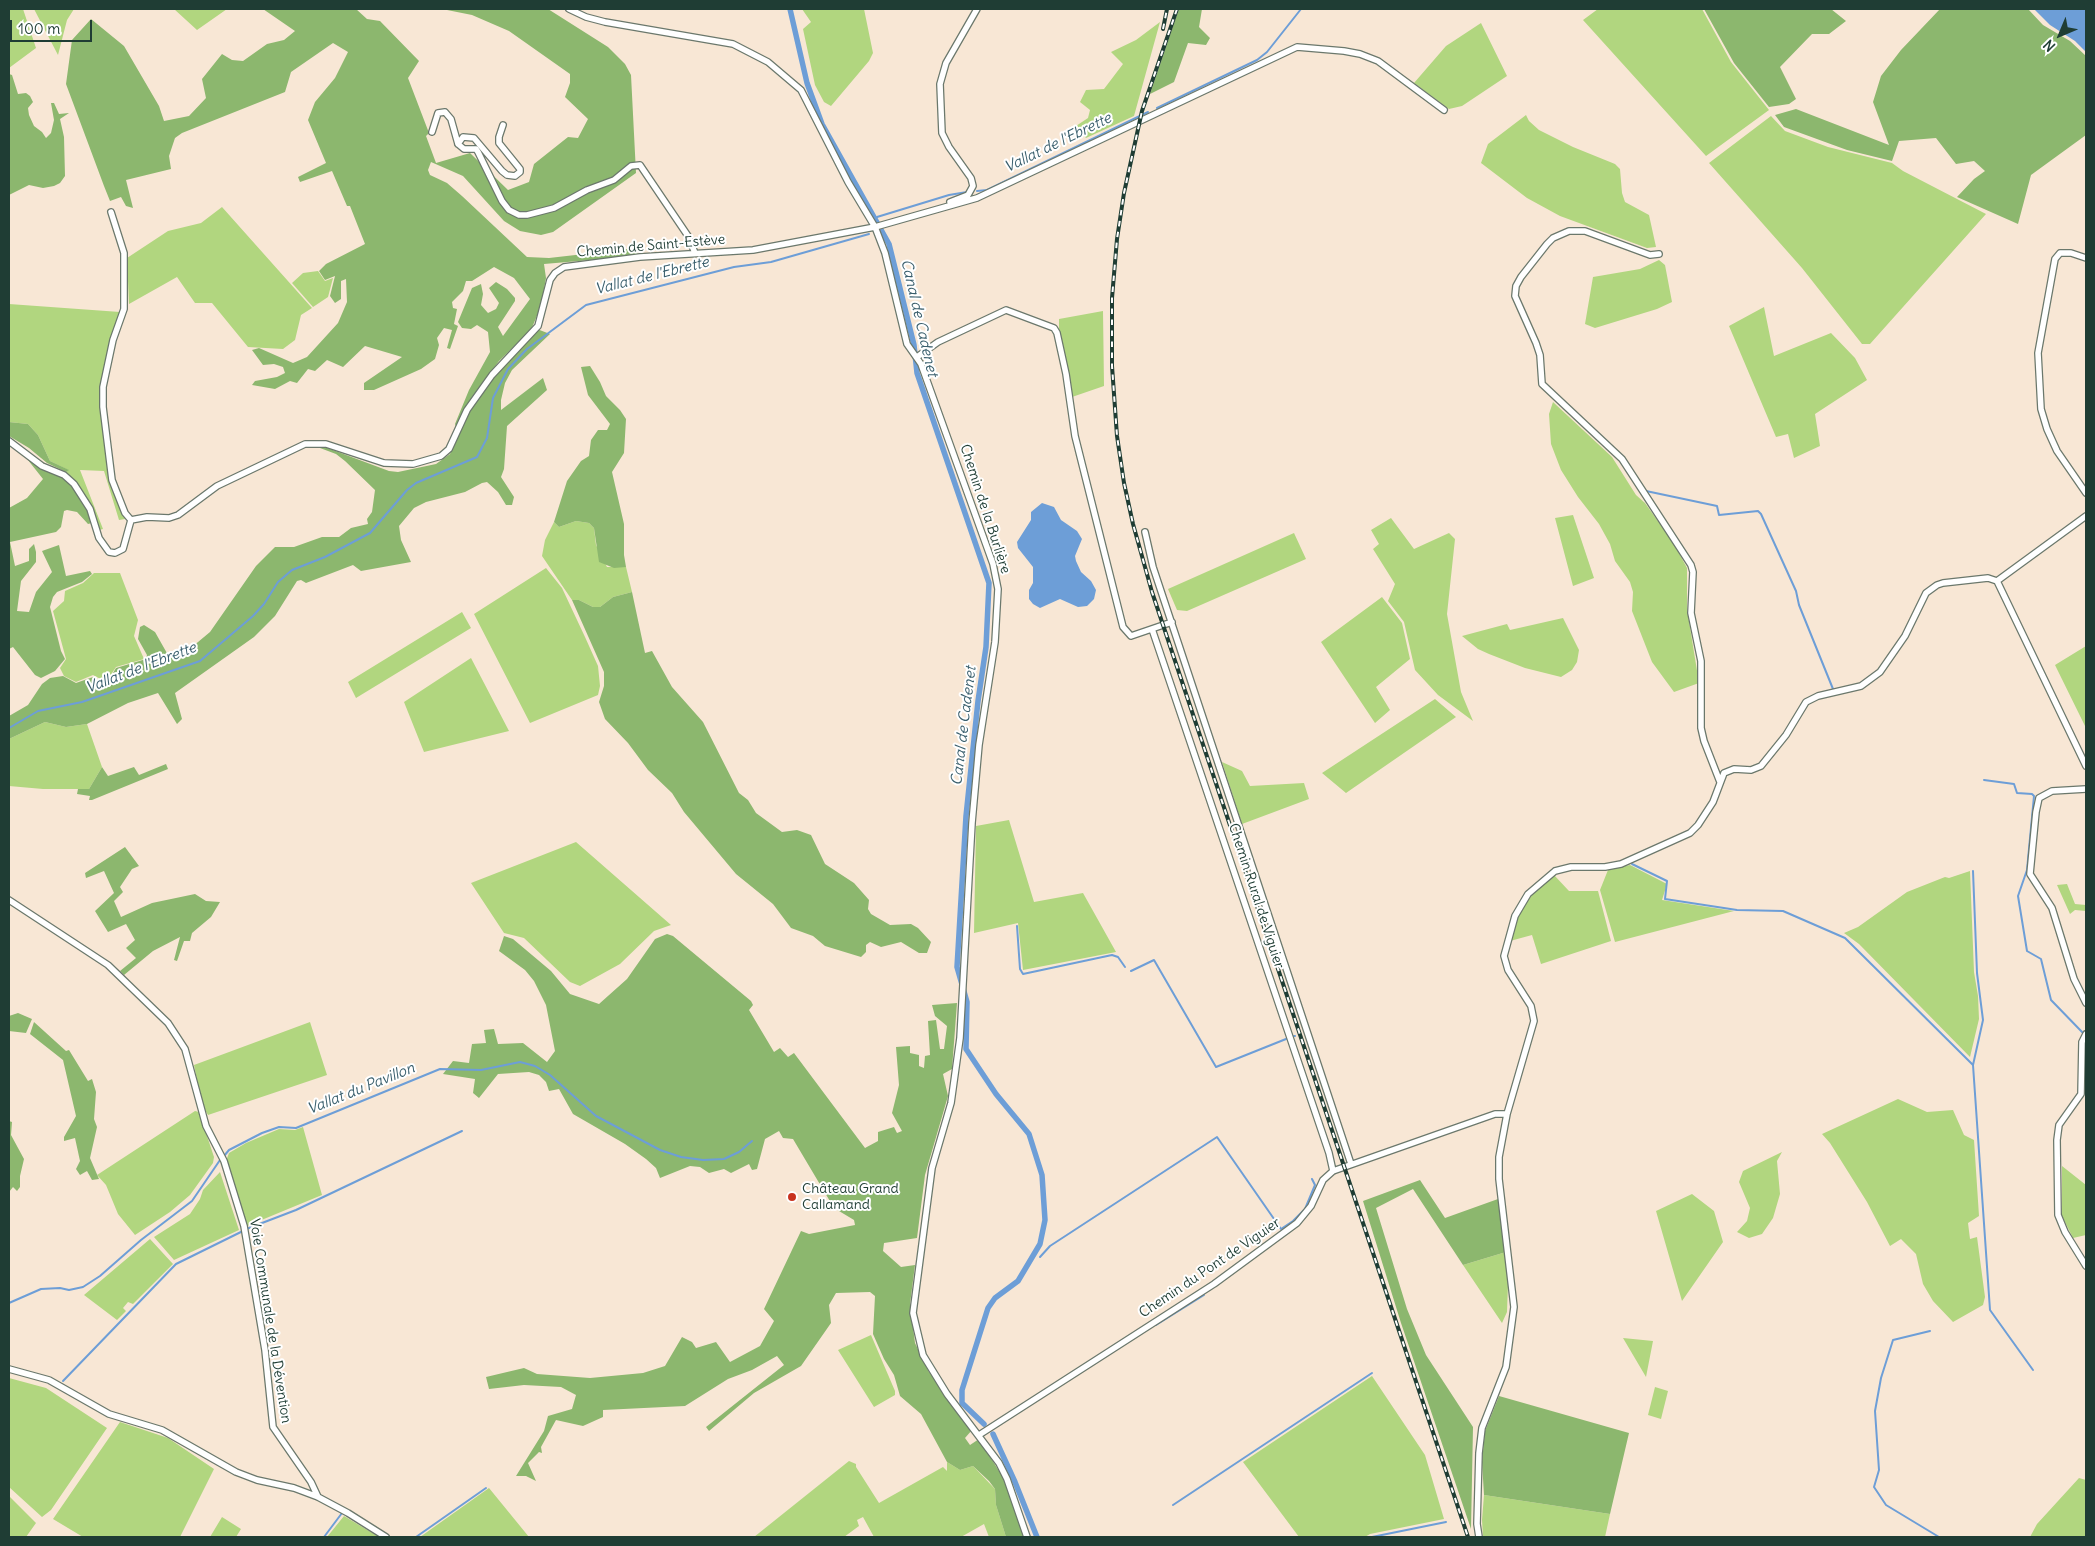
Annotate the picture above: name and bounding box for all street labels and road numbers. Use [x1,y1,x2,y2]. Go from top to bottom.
street label: Chemin de Saint-Estève [576,231,726,261]
street label: Chemin de la Burlière [956,442,1014,576]
street label: Chemin Rural de Viguier [1225,821,1287,971]
street label: Chemin du Pont de Viguier [1136,1214,1284,1322]
street label: Voie Communale de la Dévention [246,1217,294,1425]

